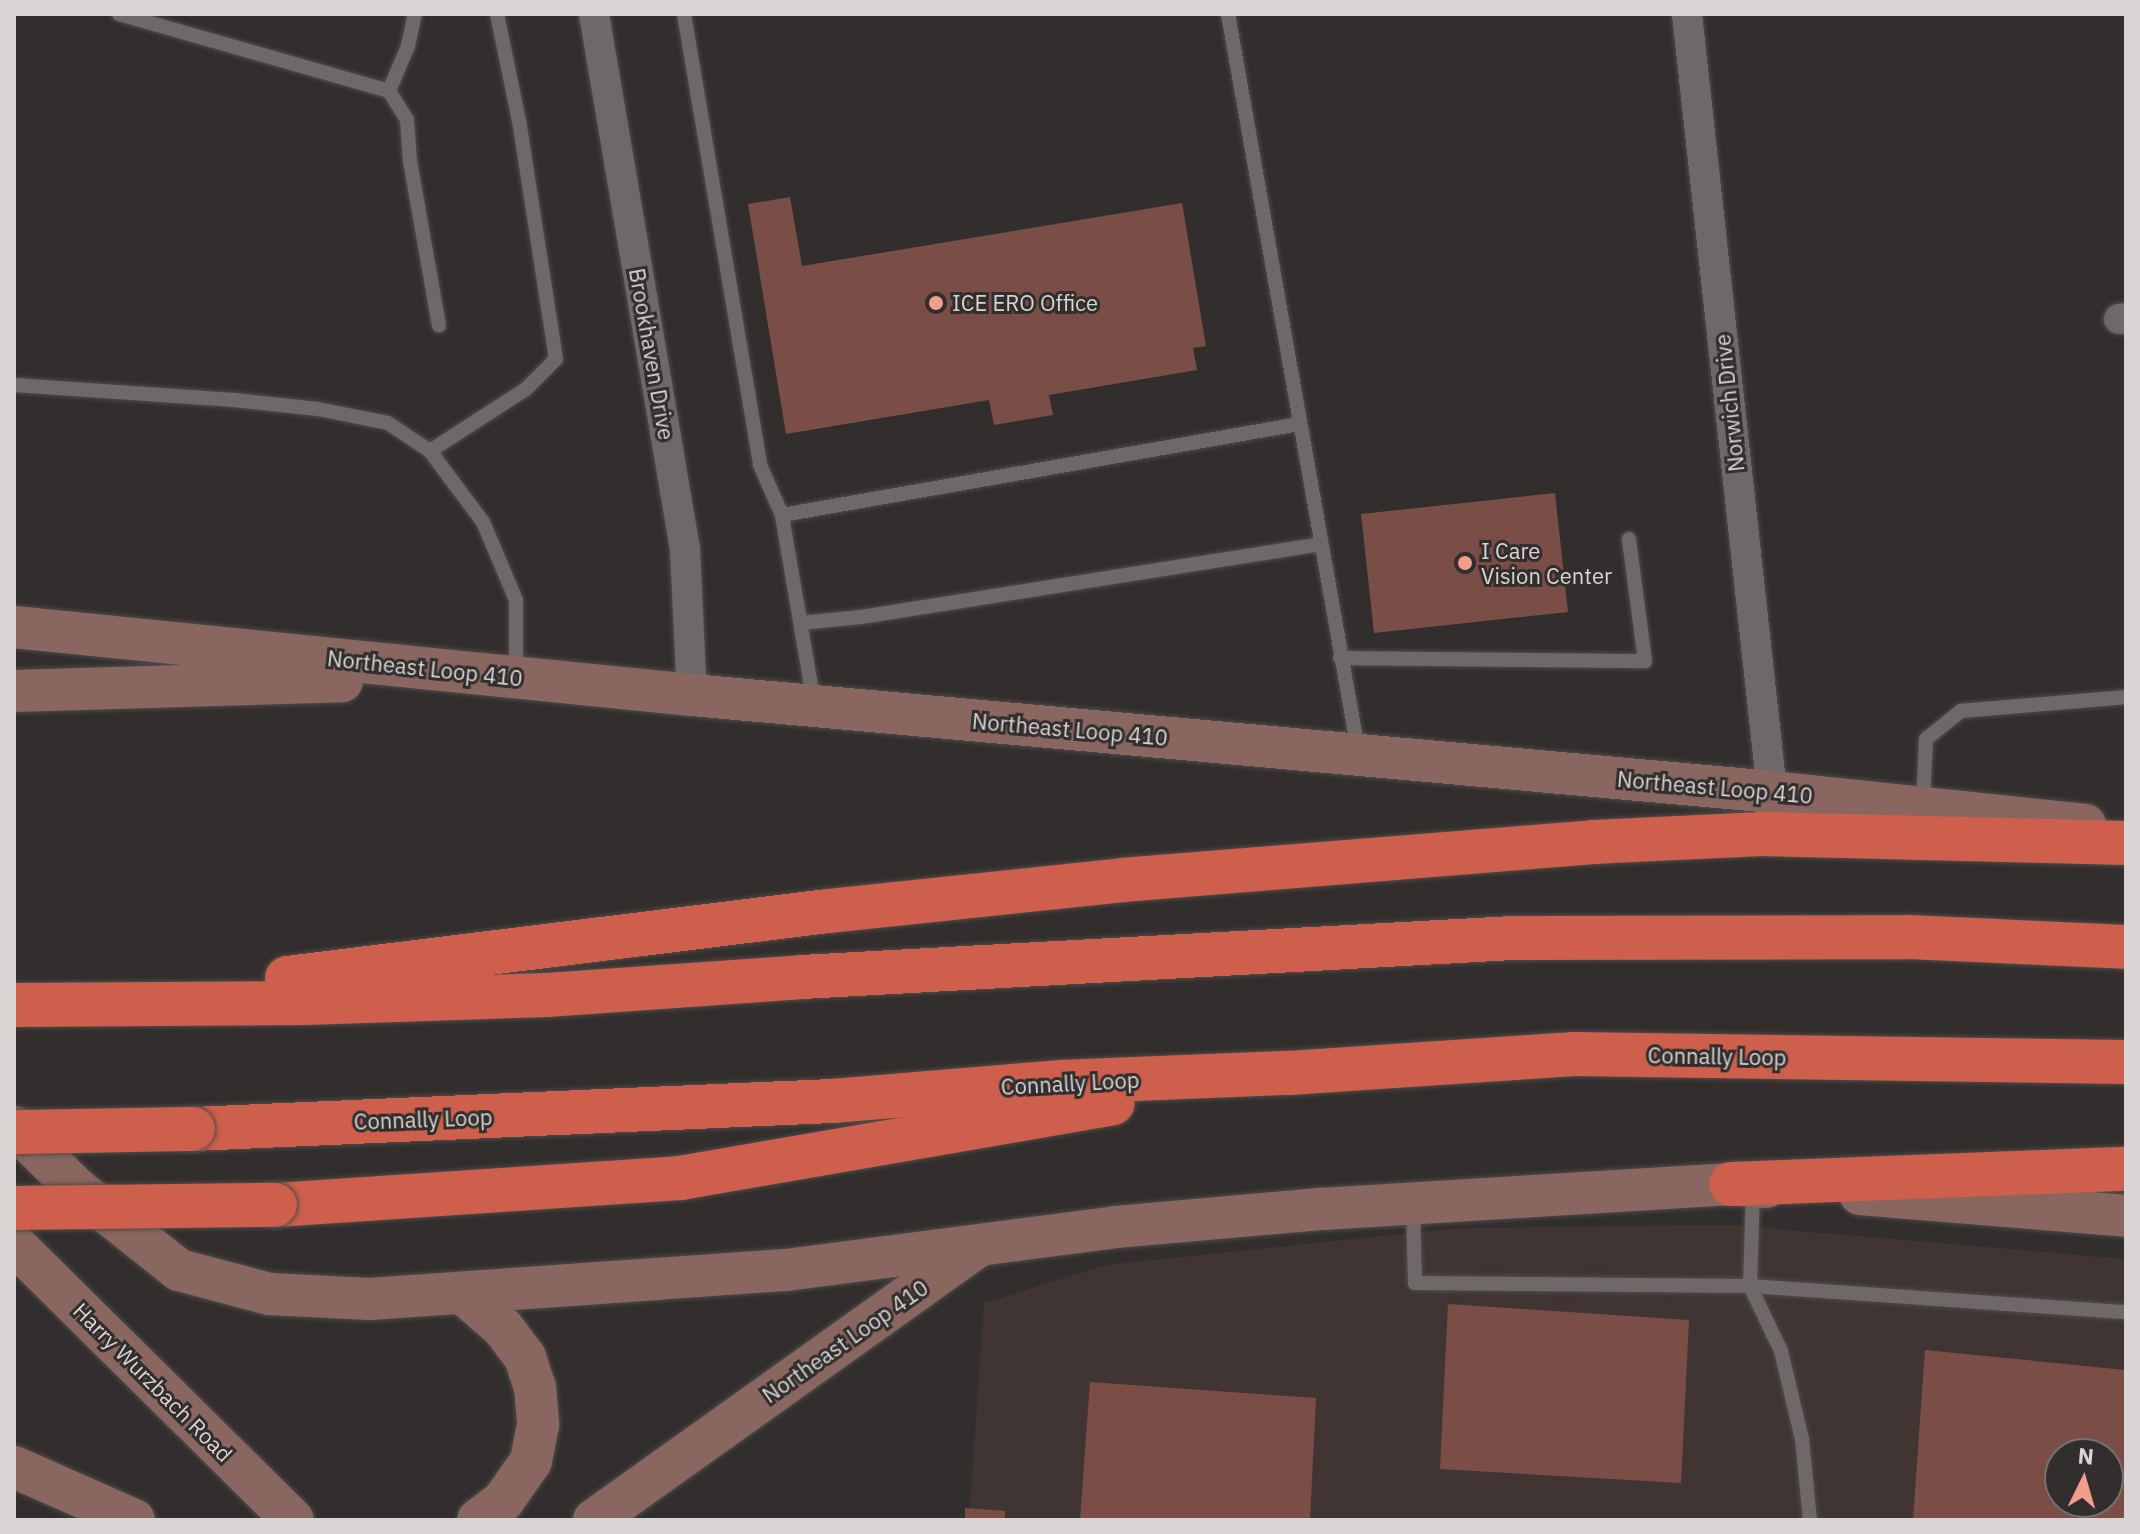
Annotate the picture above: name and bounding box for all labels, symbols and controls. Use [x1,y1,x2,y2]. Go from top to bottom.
street label: Brookhaven Drive [624,266,680,442]
place label: ICE ERO Office [952,290,1098,316]
marker: ICE ERO Office [927,294,945,312]
street label: Norwich Drive [1709,333,1749,473]
place label: I Care Vision Center [1481,537,1612,588]
marker: I Care Vision Center [1456,554,1474,572]
street label: Northeast Loop 410 [326,645,524,691]
street label: Northeast Loop 410 [971,707,1169,751]
street label: Northeast Loop 410 [1616,765,1814,809]
street label: Connally Loop [1647,1042,1787,1070]
street label: Connally Loop [1000,1066,1140,1100]
street label: Connally Loop [353,1103,493,1135]
street label: Northeast Loop 410 [757,1274,933,1408]
street label: Harry Wurzbach Road [68,1297,238,1467]
north arrow [2044,1438,2124,1518]
text: N [2077,1440,2095,1471]

